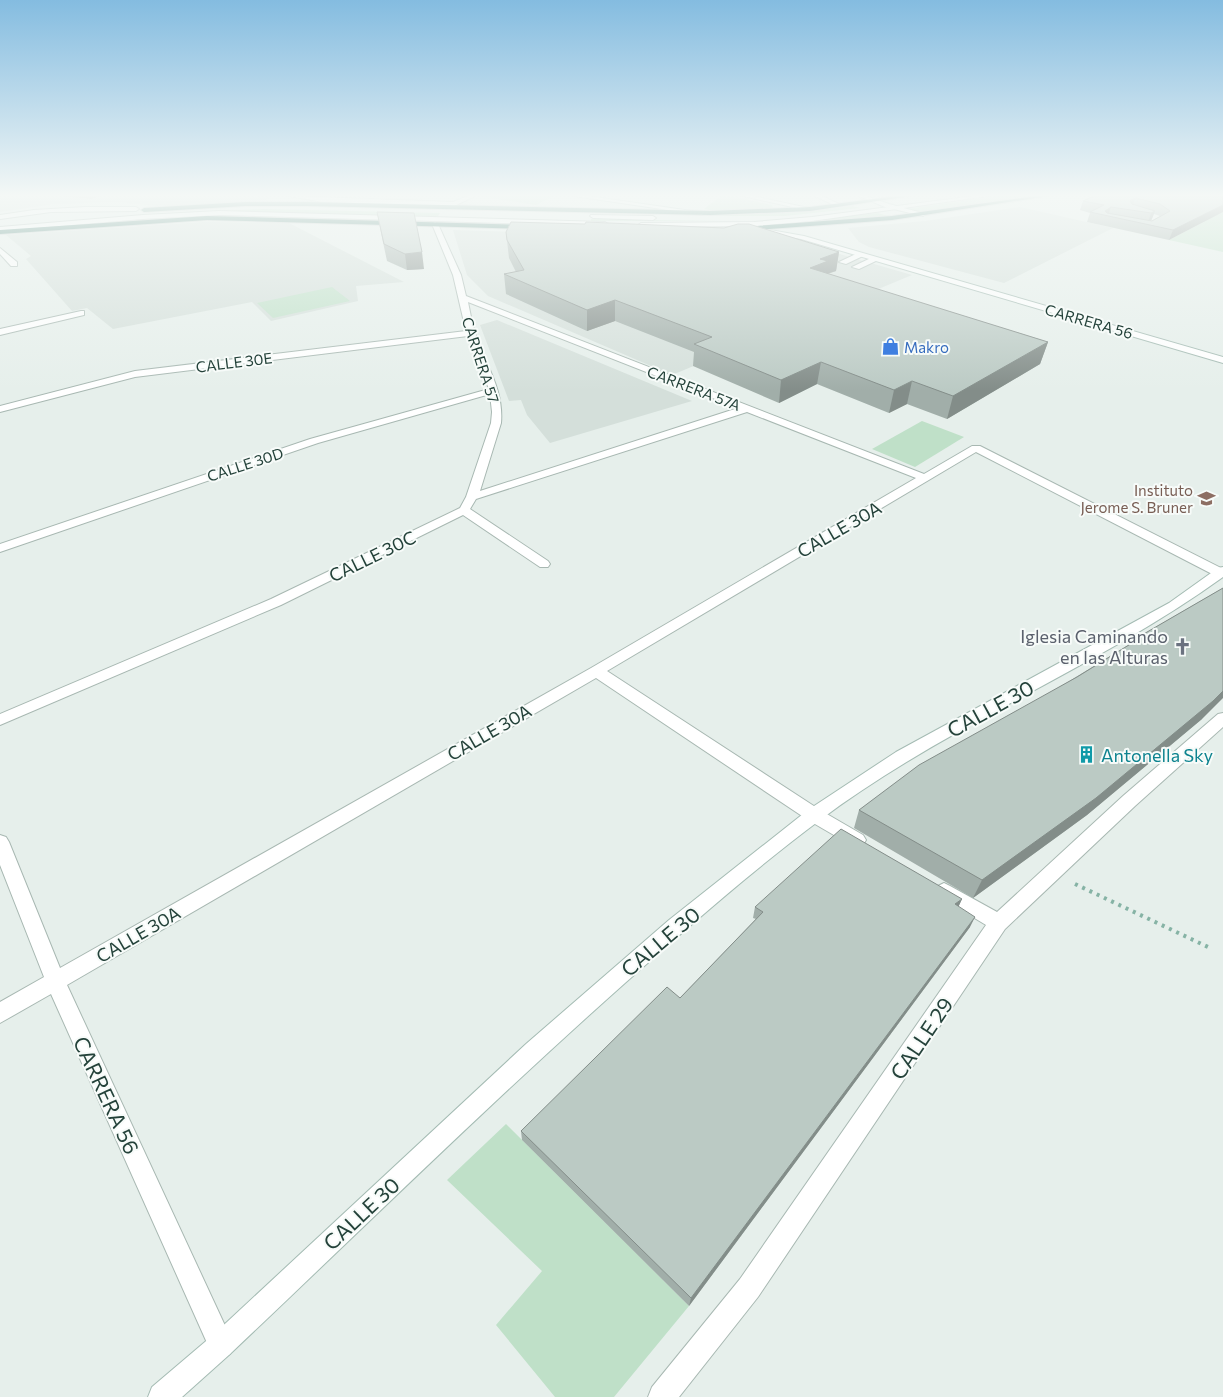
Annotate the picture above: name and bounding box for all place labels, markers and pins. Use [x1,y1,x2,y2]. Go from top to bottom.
shop icon: Makro [880,337,900,357]
place label: Makro [904,338,949,356]
place label: Instituto Jerome S. Bruner [1080,481,1193,516]
school or university icon: Instituto Jerome S. Bruner [1197,489,1217,509]
place label: Iglesia Caminando en las Alturas [1020,625,1168,668]
church icon: Iglesia Caminando en las Alturas [1172,636,1192,656]
place label: Antonella Sky [1101,744,1213,766]
building icon: Antonella Sky [1077,745,1097,765]

